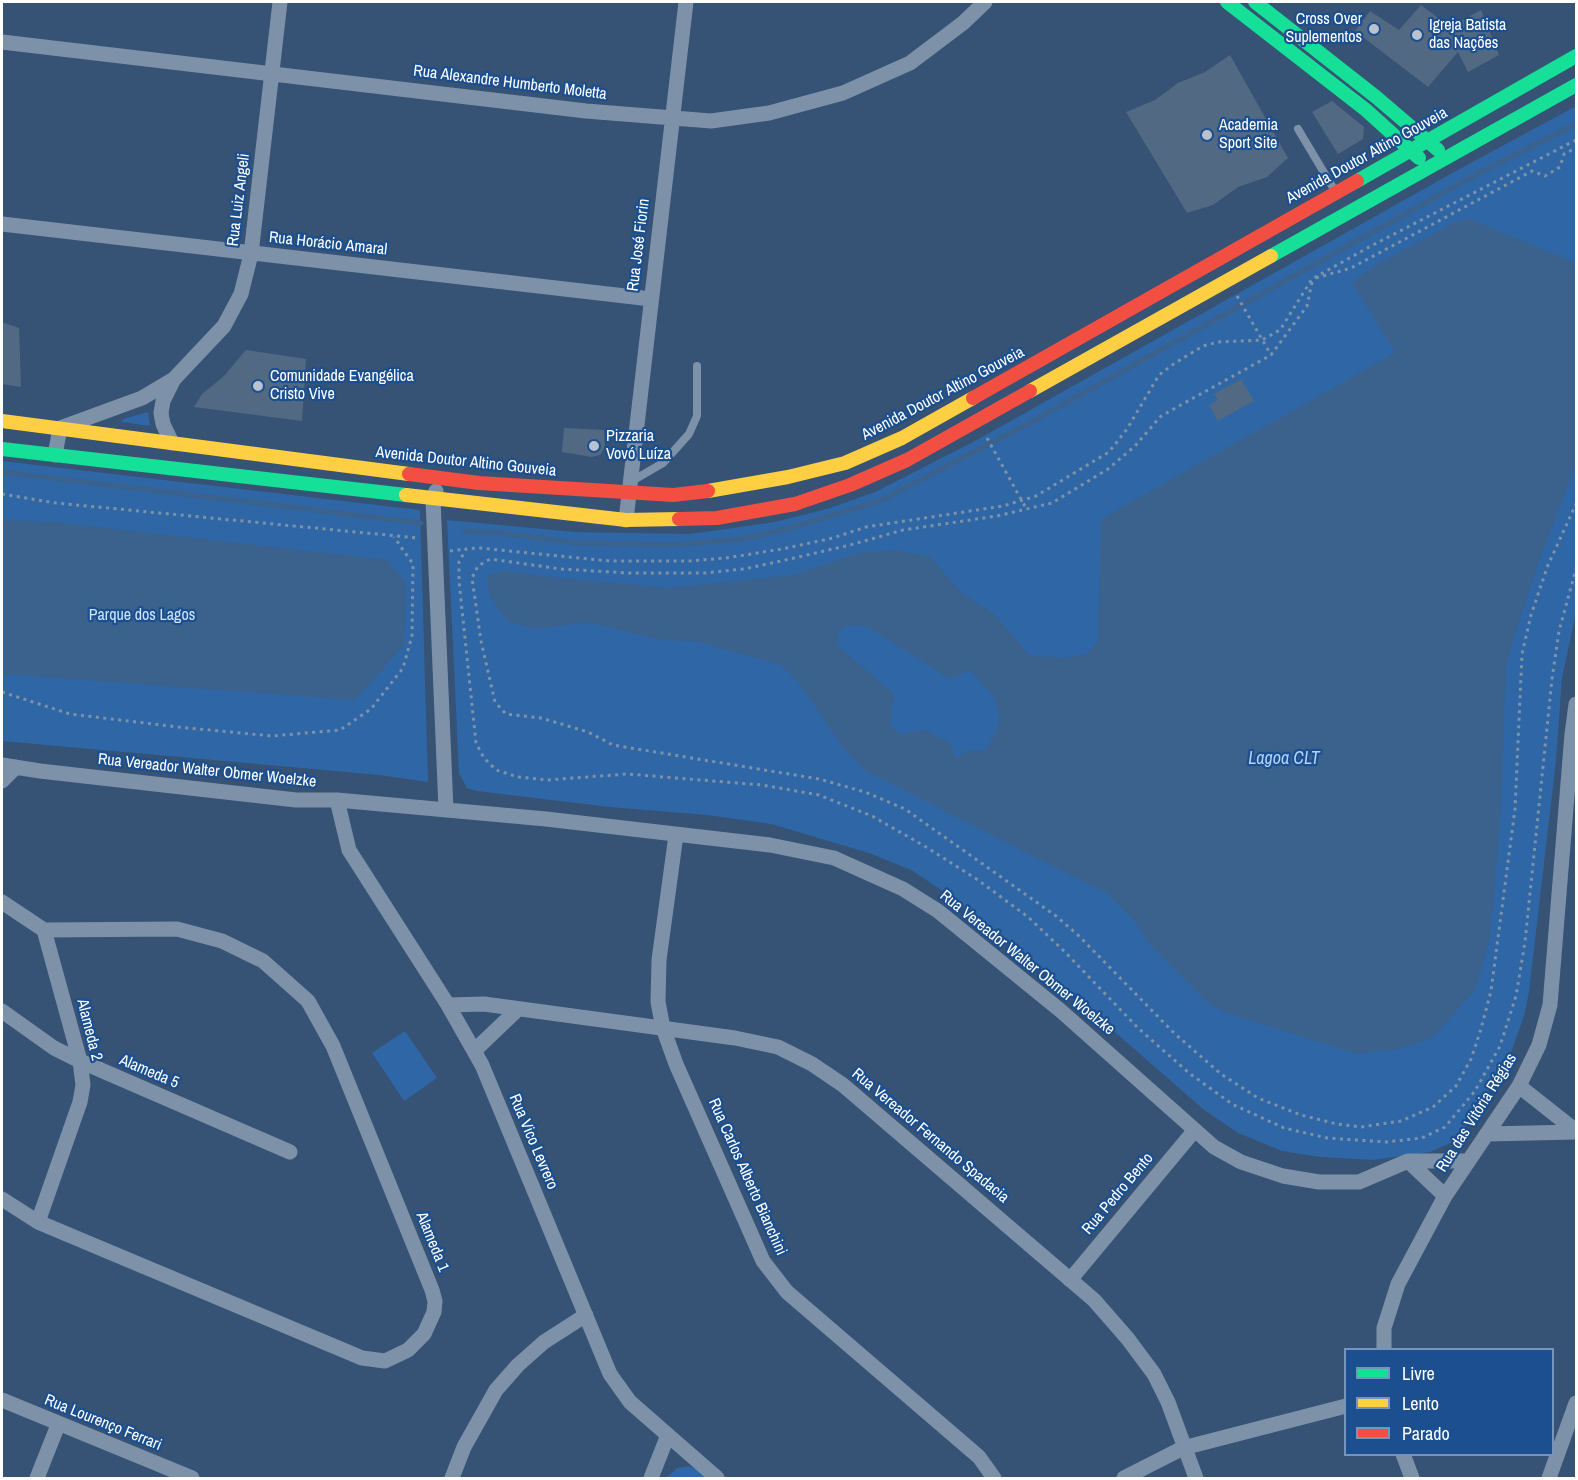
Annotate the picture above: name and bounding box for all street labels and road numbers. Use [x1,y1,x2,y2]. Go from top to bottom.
street label: Rua Alexandre Humberto Moletta [412,62,608,104]
street label: Avenida Doutor Altino Gouveia [1283,104,1451,208]
street label: Rua Luiz Angeli [224,152,254,248]
street label: Rua José Fiorin [624,198,654,292]
street label: Rua Horácio Amaral [268,228,388,260]
street label: Avenida Doutor Altino Gouveia [858,343,1028,445]
street label: Avenida Doutor Altino Gouveia [375,443,557,481]
street label: Rua Vereador Walter Obmer Woelzke [97,750,317,792]
street label: Rua Vereador Walter Obmer Woelzke [936,886,1118,1040]
street label: Alameda 2 [72,997,106,1063]
street label: Rua das Vitória Régias [1433,1050,1521,1176]
street label: Alameda 5 [116,1051,182,1093]
street label: Rua Vereador Fernando Spadacia [848,1065,1012,1207]
street label: Rua Vico Levrero [504,1091,562,1193]
street label: Rua Carlos Alberto Bianchini [704,1095,790,1259]
street label: Rua Pedro Bento [1078,1149,1158,1239]
street label: Alameda 1 [411,1209,453,1275]
street label: Rua Lourenço Ferrari [42,1391,164,1455]

